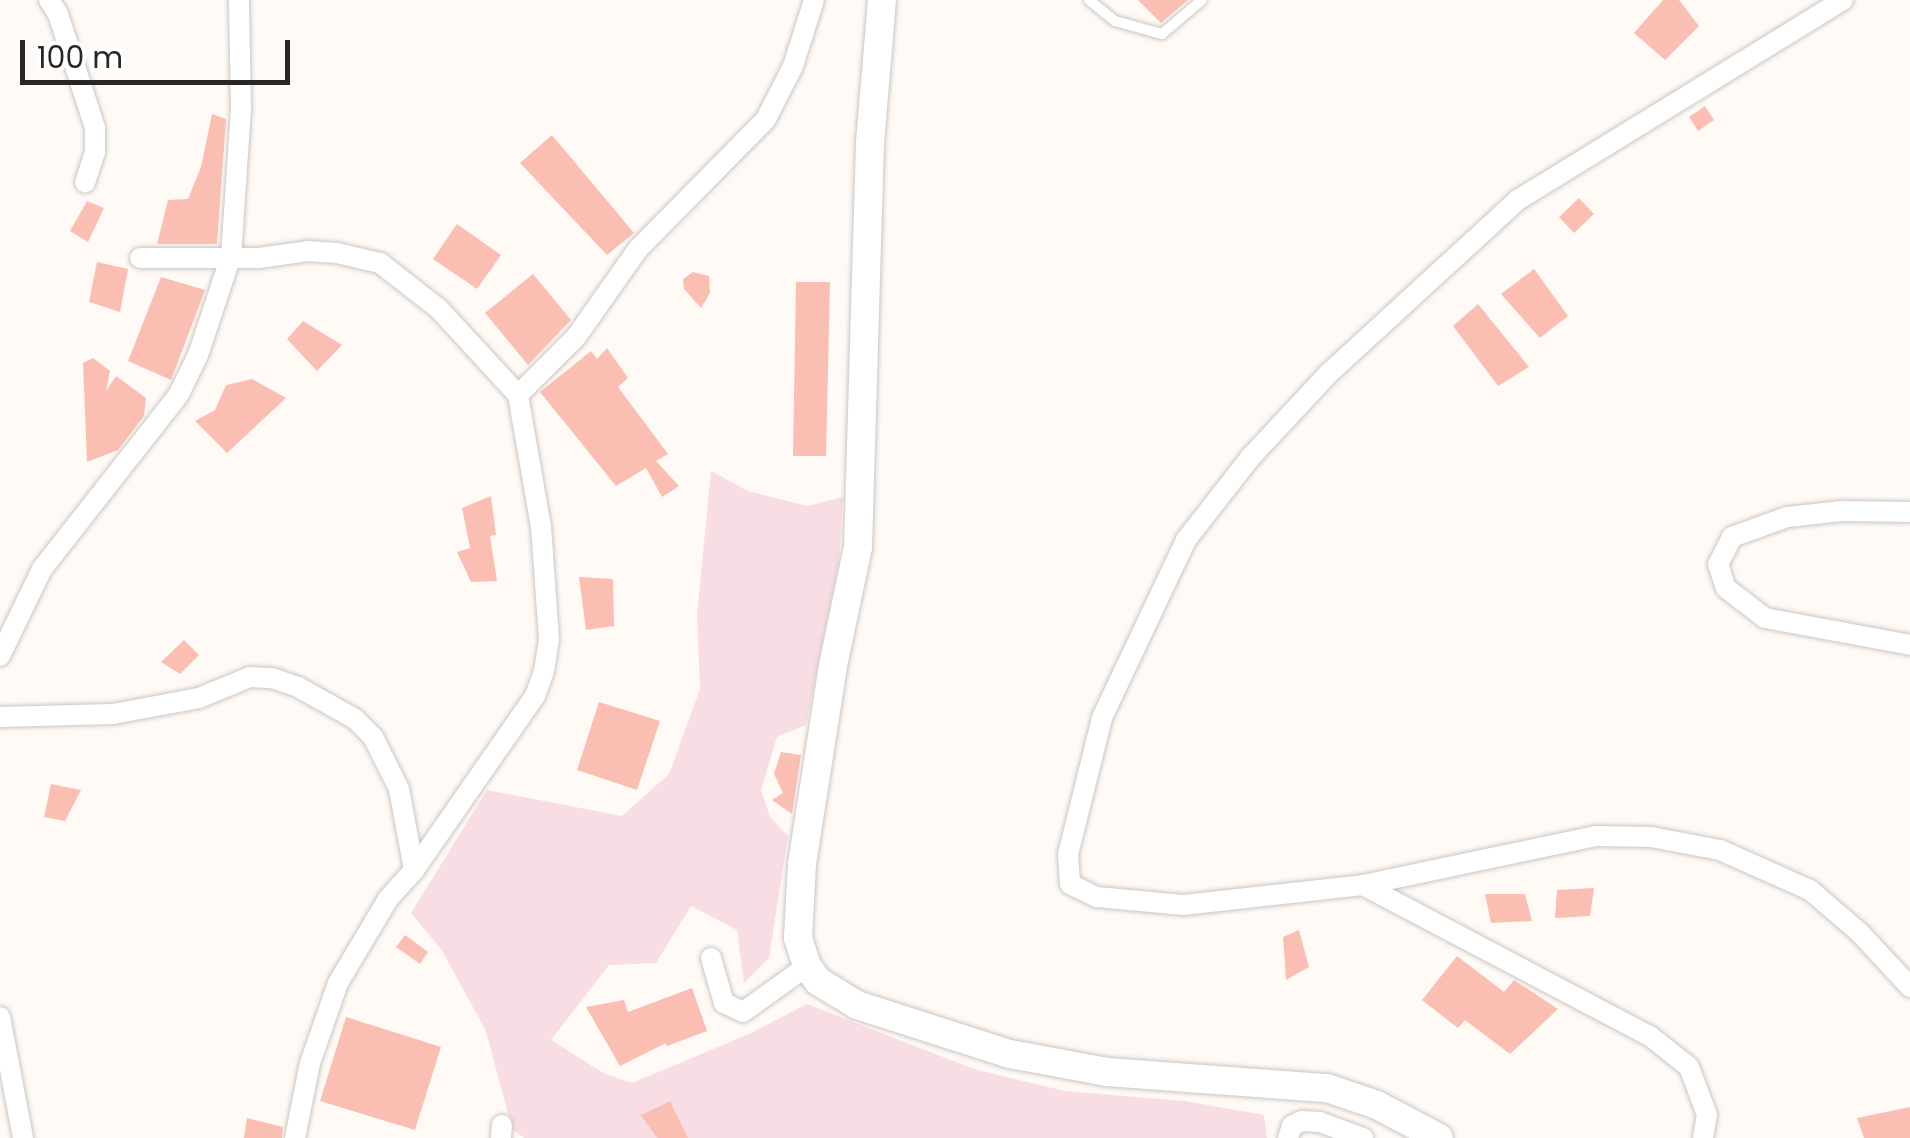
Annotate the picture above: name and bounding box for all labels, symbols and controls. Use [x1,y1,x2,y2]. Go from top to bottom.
scale bar [25,20,295,82]
text: 100 m [37,36,123,79]

